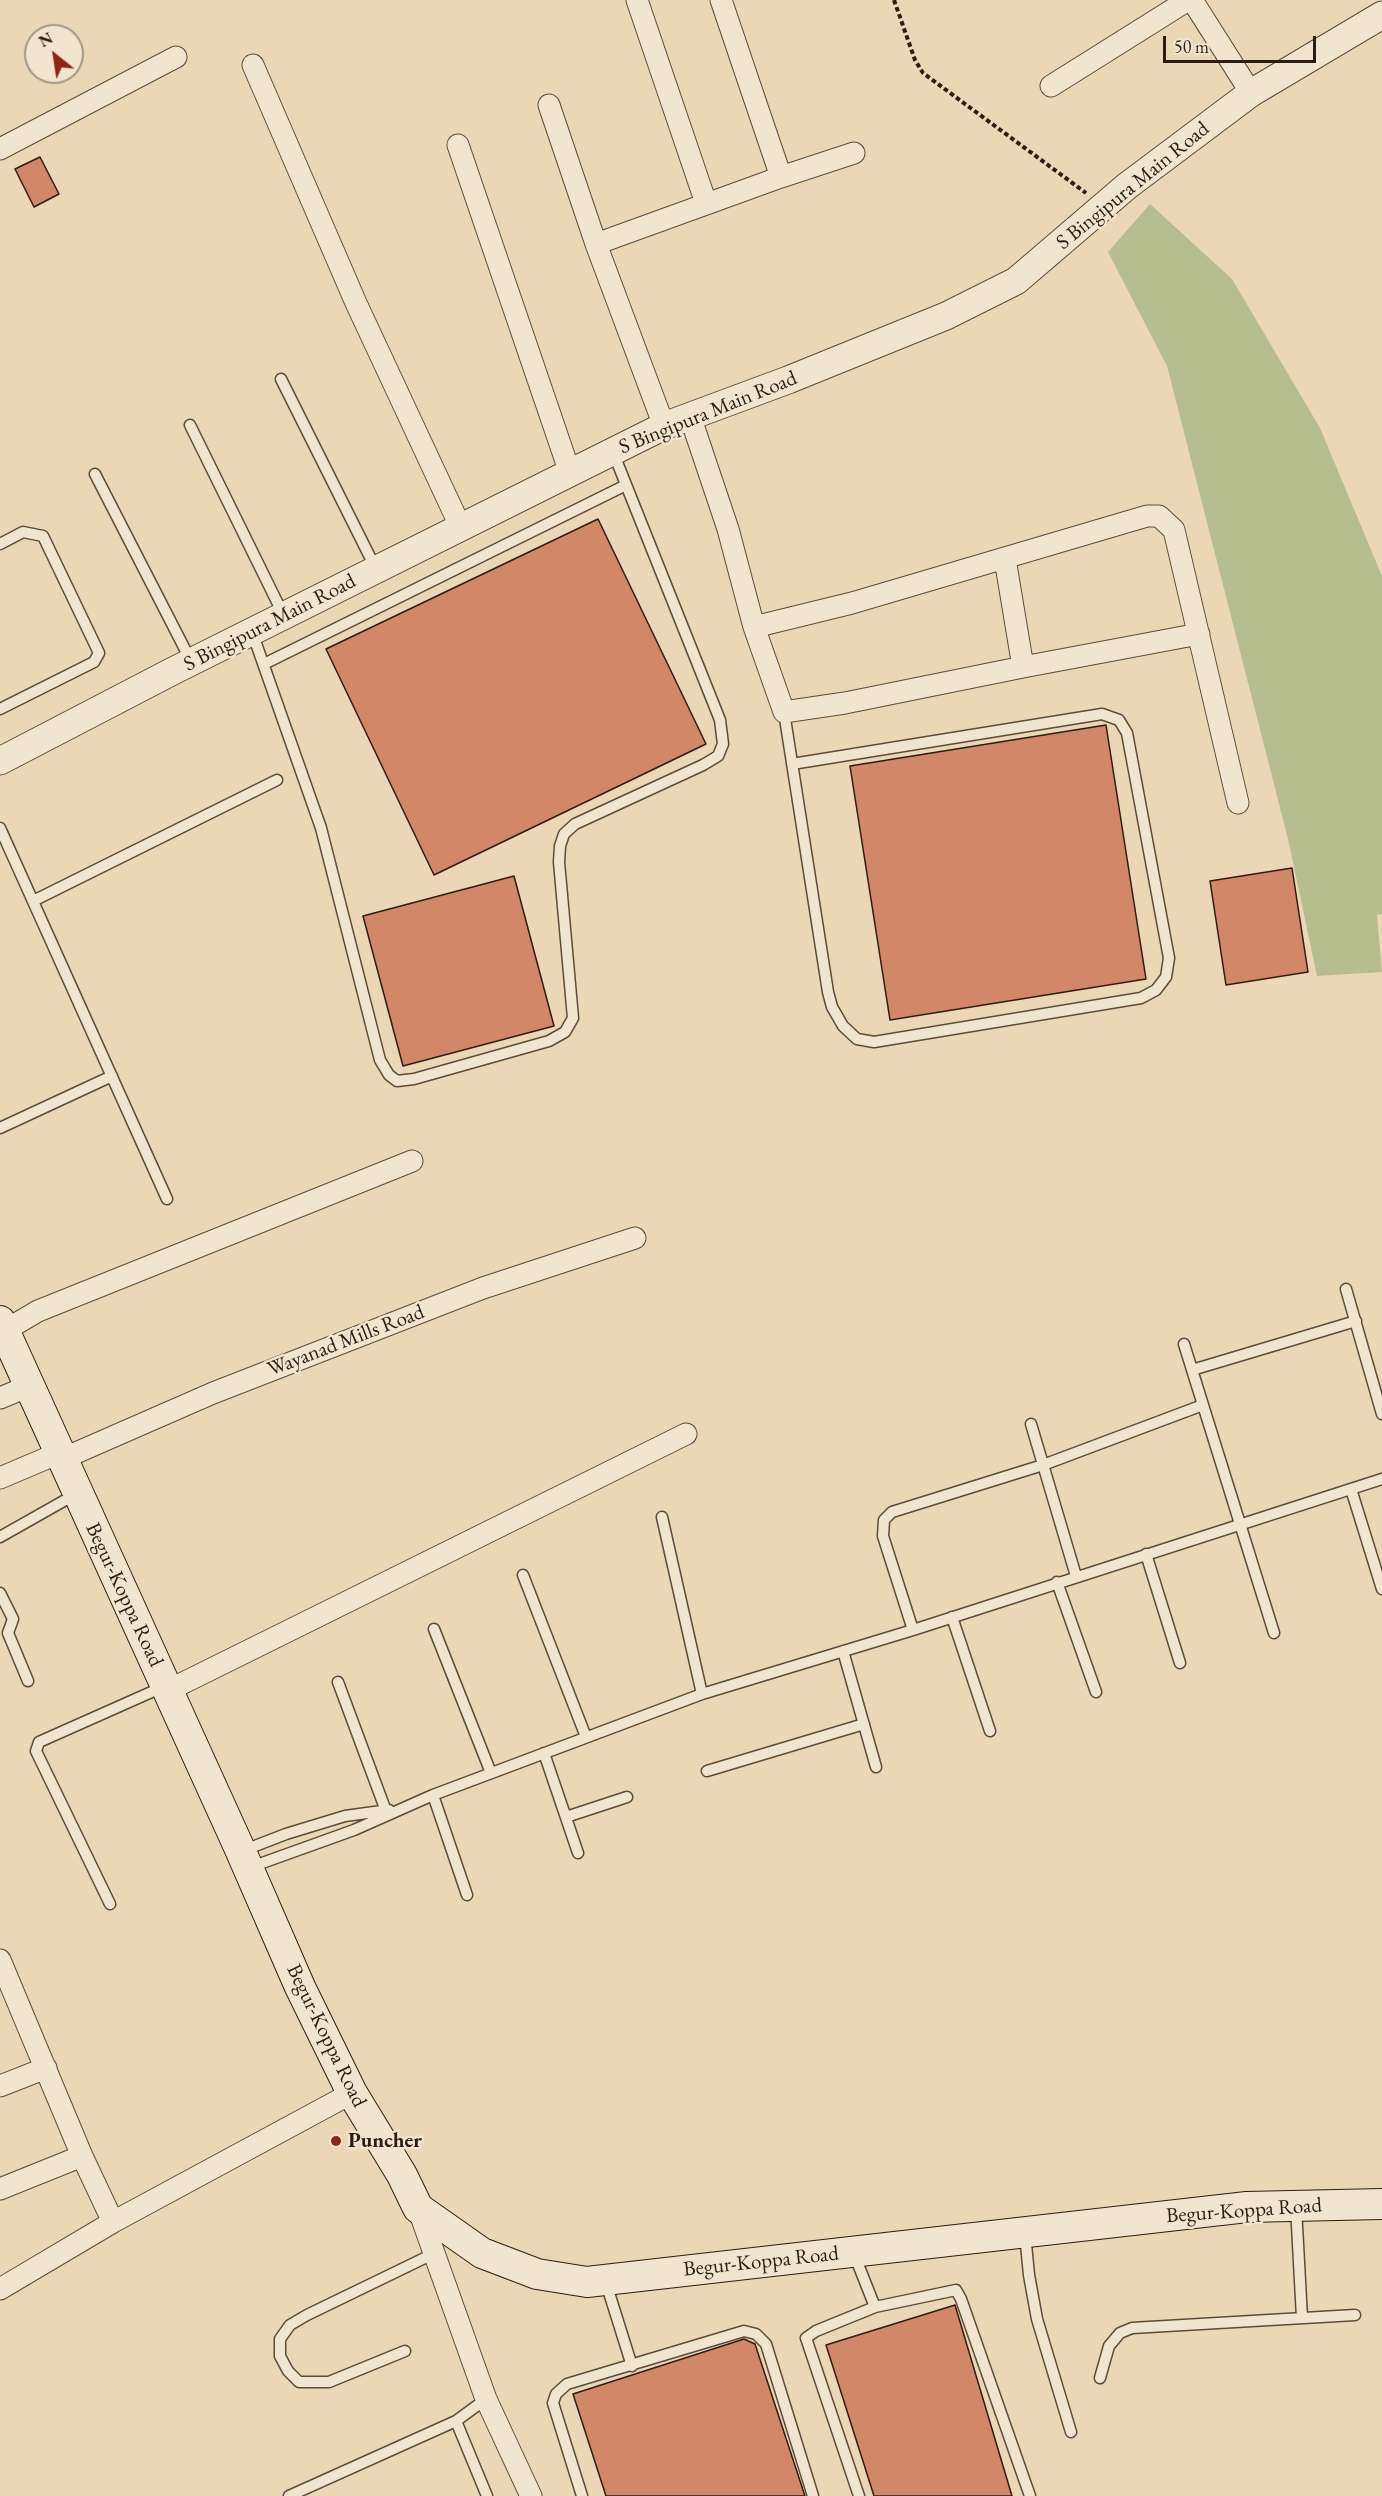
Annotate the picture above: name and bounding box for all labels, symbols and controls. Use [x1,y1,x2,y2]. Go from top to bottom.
north arrow [24,24,84,84]
scale bar [1166,24,1319,62]
text: N [35,27,57,52]
text: 50 m [1174,35,1209,58]
street label: S Bingipura Main Road [1051,117,1215,255]
street label: S Bingipura Main Road [615,366,801,460]
street label: S Bingipura Main Road [180,569,360,677]
street label: Wayanad Mills Road [264,1300,428,1382]
street label: Begur-Koppa Road [80,1519,168,1671]
street label: Begur-Koppa Road [280,1960,372,2112]
place label: Puncher [348,2128,422,2154]
marker: Puncher [329,2134,343,2148]
street label: Begur-Koppa Road [1165,2193,1323,2229]
street label: Begur-Koppa Road [682,2241,840,2283]

